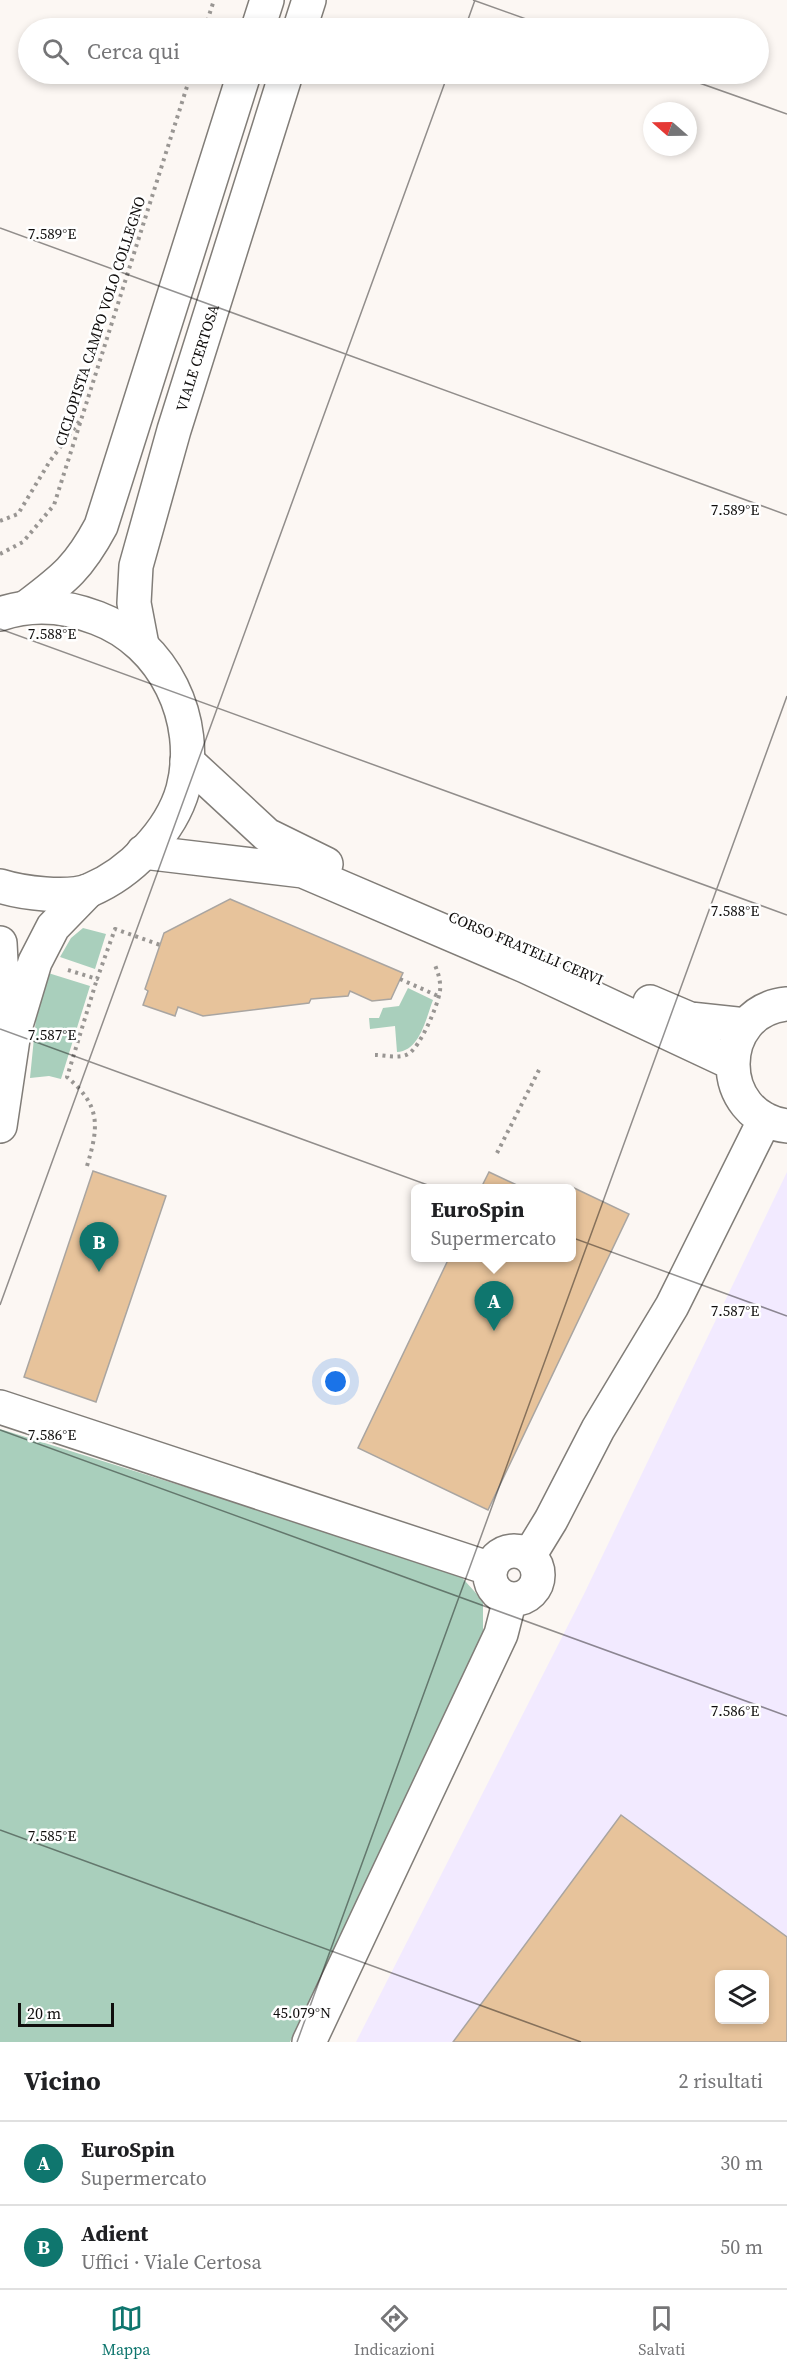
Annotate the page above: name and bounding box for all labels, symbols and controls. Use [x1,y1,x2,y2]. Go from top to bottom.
search box [18,18,769,84]
icon: search [39,35,72,68]
text: Cerca qui [87,36,180,66]
north arrow [643,102,697,156]
street label: CICLOPISTA CAMPO VOLO COLLEGNO [50,193,150,449]
text: 7.589°E [28,223,76,244]
street label: VIALE CERTOSA [170,301,224,414]
text: 7.589°E [711,499,759,520]
text: 7.588°E [28,623,76,644]
text: 7.588°E [711,900,759,921]
street label: CORSO FRATELLI CERVI [445,906,607,990]
text: 7.587°E [28,1024,76,1045]
popup [411,1184,576,1262]
text: EuroSpin [431,1194,525,1224]
pin: B [80,1222,118,1272]
text: Supermercato [431,1224,556,1252]
pin: A [474,1282,514,1331]
text: 7.587°E [711,1300,759,1321]
your location [321,1367,350,1396]
text: 7.586°E [28,1424,76,1445]
text: 7.586°E [711,1700,759,1721]
text: 7.585°E [28,1825,76,1846]
map controls [715,1970,769,2024]
button: layers [715,1970,769,2024]
scale bar [18,2000,114,2028]
text: 20 m [27,2002,61,2024]
text: 45.079°N [273,2002,331,2023]
text: Vicino [24,2063,101,2099]
text: 2 risultati [678,2067,763,2095]
text: EuroSpin [81,2134,175,2164]
text: A [37,2149,50,2177]
text: 30 m [720,2149,763,2177]
text: Supermercato [81,2164,207,2192]
text: Adient [81,2218,148,2248]
text: B [37,2233,50,2261]
text: 50 m [720,2233,763,2261]
text: Uffici · Viale Certosa [81,2248,262,2276]
tab: Mappa [102,2302,150,2360]
tab: Indicazioni [354,2302,435,2360]
tab: Salvati [638,2302,685,2360]

